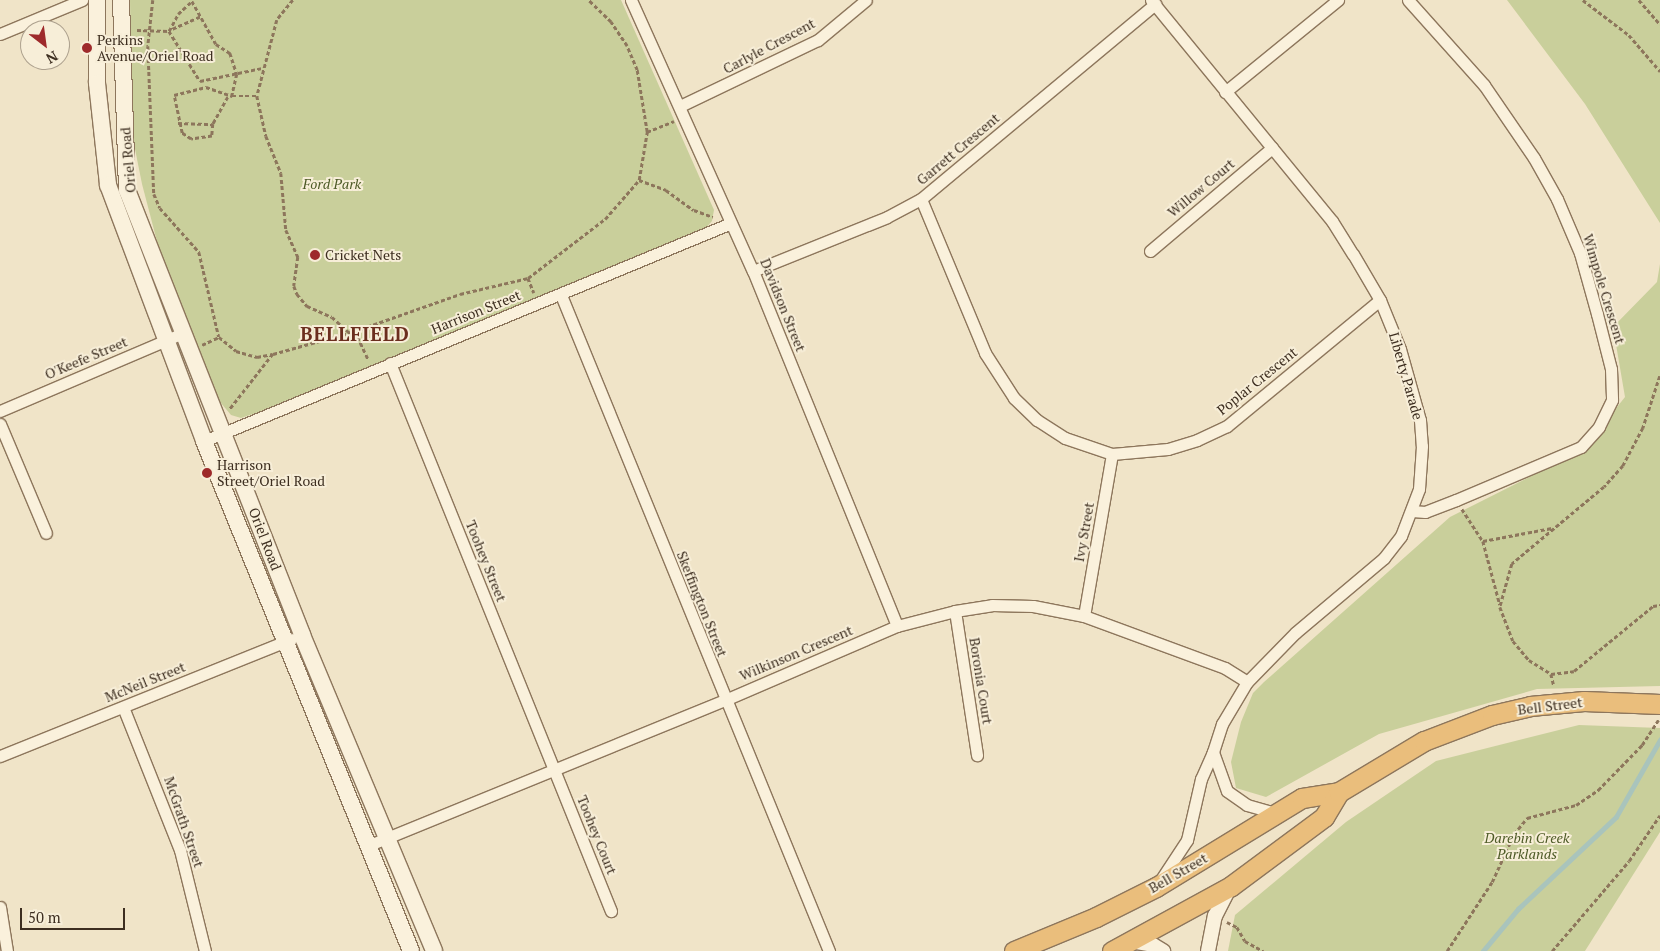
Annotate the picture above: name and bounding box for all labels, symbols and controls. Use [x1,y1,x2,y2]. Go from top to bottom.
street label: Carlyle Crescent [720,15,818,77]
north arrow [20,20,70,70]
place label: Perkins Avenue/Oriel Road [97,32,213,64]
marker: Perkins Avenue/Oriel Road [81,42,93,54]
text: N [43,47,62,68]
street label: Garrett Crescent [913,110,1003,188]
street label: Oriel Road [117,126,139,194]
street label: Willow Court [1164,155,1238,221]
park label: Ford Park [303,176,361,192]
street label: Wimpole Crescent [1579,232,1629,346]
place label: Cricket Nets [325,247,401,263]
marker: Cricket Nets [309,249,321,261]
street label: Davidson Street [757,256,809,354]
street label: Harrison Street [429,286,523,338]
district label: BELLFIELD [299,323,411,345]
street label: Liberty Parade [1385,330,1427,422]
street label: O'Keefe Street [42,333,130,383]
street label: Poplar Crescent [1214,344,1300,418]
place label: Harrison Street/Oriel Road [217,457,325,490]
marker: Harrison Street/Oriel Road [201,467,213,479]
street label: Ivy Street [1070,501,1098,563]
street label: Oriel Road [245,505,285,573]
street label: Toohey Street [462,518,510,604]
street label: Skeffington Street [673,549,731,659]
street label: Wilkinson Crescent [737,622,855,684]
street label: Boronia Court [966,636,996,726]
street label: McNeil Street [102,658,188,706]
street label: Bell Street [1517,694,1583,718]
street label: McGrath Street [161,774,207,870]
street label: Toohey Court [574,793,620,877]
park label: Darebin Creek Parklands [1484,830,1570,862]
street label: Bell Street [1146,850,1210,896]
scale bar [22,898,128,930]
text: 50 m [28,907,61,927]

